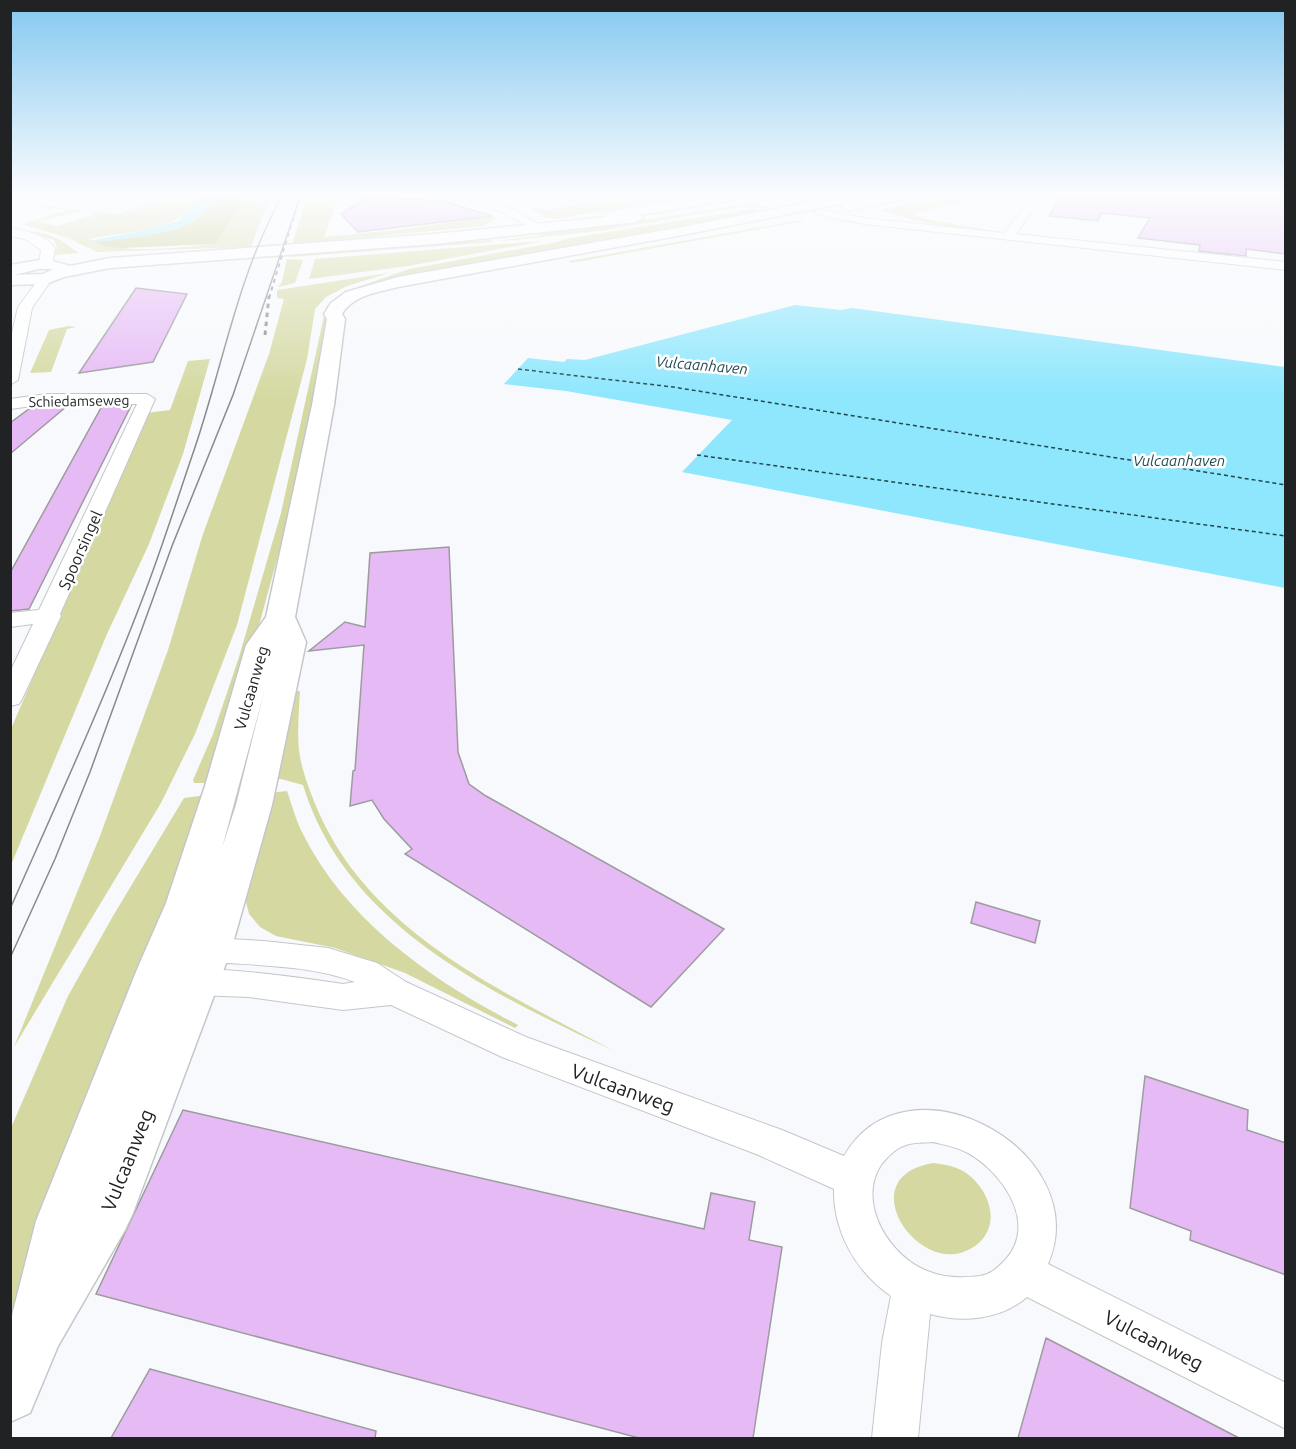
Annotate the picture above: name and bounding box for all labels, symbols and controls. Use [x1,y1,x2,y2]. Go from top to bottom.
water label: Vulcaanhaven [655,353,749,377]
street label: Schiedamseweg [28,392,130,410]
water label: Vulcaanhaven [1133,452,1225,469]
street label: Spoorsingel [55,508,105,592]
street label: Vulcaanweg [230,644,272,732]
street label: Vulcaanweg [568,1059,678,1117]
street label: Vulcaanweg [96,1105,158,1215]
street label: Vulcaanweg [1101,1305,1207,1375]

